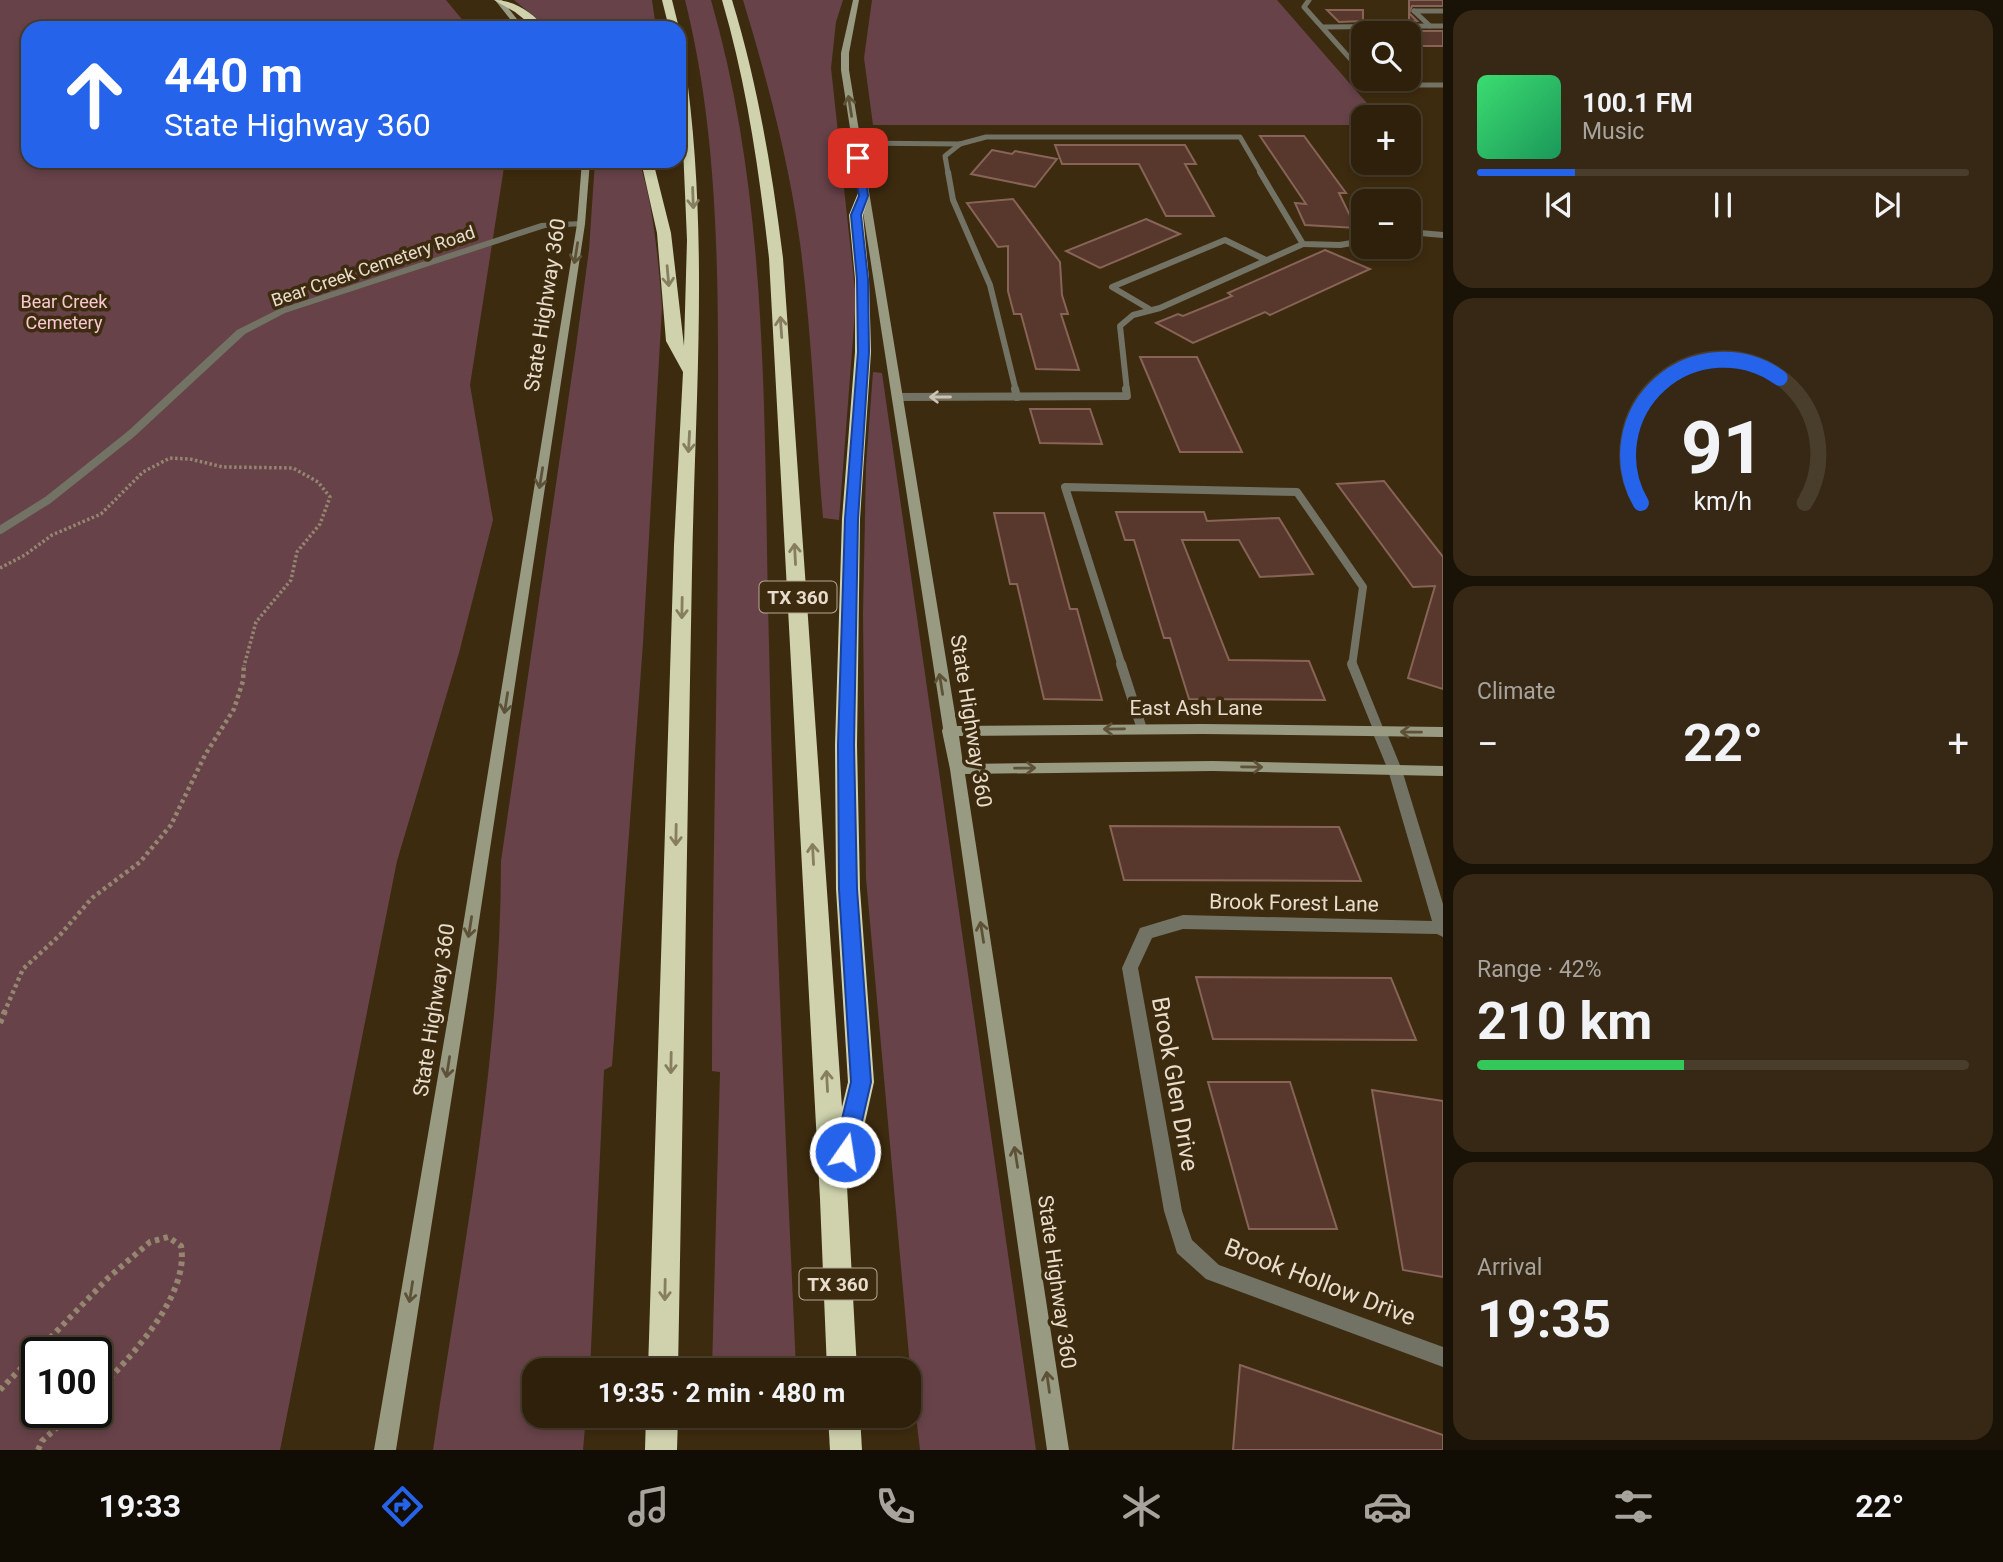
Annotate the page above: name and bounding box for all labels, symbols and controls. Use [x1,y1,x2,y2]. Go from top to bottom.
map controls [1351,21,1421,259]
button: search [1351,21,1421,91]
text: 440 m [164,47,303,104]
icon: ahead [49,49,140,140]
text: 100.1 FM [1582,88,1693,118]
one-way arrow [843,95,856,118]
button: + [1351,105,1421,175]
text: State Highway 360 [164,106,431,144]
text: Music [1582,118,1644,145]
pin [828,128,888,188]
icon: arrive [839,139,877,177]
one-way arrow [686,186,699,209]
icon: previous [1540,186,1578,224]
icon: pause [1704,186,1742,224]
icon: next [1868,186,1906,224]
button: − [1351,189,1421,259]
street label: State Highway 360 [519,217,571,393]
street label: Bear Creek Cemetery Road [268,221,478,311]
one-way arrow [569,241,582,264]
one-way arrow [662,264,675,287]
park label: Bear Creek Cemetery [21,291,108,333]
one-way arrow [774,316,787,339]
one-way arrow [928,391,951,404]
text: 91 [1681,405,1765,491]
one-way arrow [682,430,695,453]
one-way arrow [534,466,547,489]
text: km/h [1694,487,1752,516]
one-way arrow [789,543,802,566]
road number: TX 360 [760,582,836,612]
one-way arrow [675,596,689,619]
street label: State Highway 360 [945,633,997,809]
one-way arrow [934,673,947,696]
text: Climate [1477,678,1556,705]
one-way arrow [499,691,512,714]
street label: East Ash Lane [1129,696,1263,720]
text: 22° [1683,713,1763,774]
text: − [1477,722,1499,766]
text: + [1947,722,1969,766]
one-way arrow [1103,723,1126,736]
one-way arrow [1400,725,1423,738]
one-way arrow [1241,760,1264,773]
one-way arrow [1013,761,1036,775]
one-way arrow [670,824,683,847]
one-way arrow [807,843,820,866]
street label: Brook Forest Lane [1209,890,1379,916]
one-way arrow [463,916,476,938]
one-way arrow [975,921,988,944]
street label: State Highway 360 [408,922,460,1098]
text: Range · 42% [1477,956,1602,983]
text: 210 km [1477,991,1652,1052]
street label: Brook Glen Drive [1146,995,1204,1173]
one-way arrow [664,1051,677,1074]
one-way arrow [441,1055,454,1078]
one-way arrow [820,1071,833,1093]
position arrow [808,1115,882,1189]
one-way arrow [1009,1146,1022,1169]
street label: State Highway 360 [1033,1194,1081,1370]
street label: Brook Hollow Drive [1220,1233,1420,1331]
text: Arrival [1477,1254,1542,1281]
road number: TX 360 [800,1268,876,1300]
one-way arrow [658,1278,672,1301]
one-way arrow [404,1280,417,1303]
text: 19:35 [1477,1289,1611,1350]
speed limit sign: 100 [21,1337,112,1428]
one-way arrow [1042,1372,1055,1394]
text: 19:35 · 2 min · 480 m [598,1378,845,1408]
icon: directions [378,1482,427,1531]
icon: music [624,1482,673,1531]
icon: phone [871,1482,920,1531]
icon: climate [1117,1482,1166,1531]
icon: car [1363,1482,1412,1531]
icon: filters [1609,1482,1658,1531]
text: 19:33 [99,1487,181,1525]
text: 22° [1855,1487,1904,1525]

